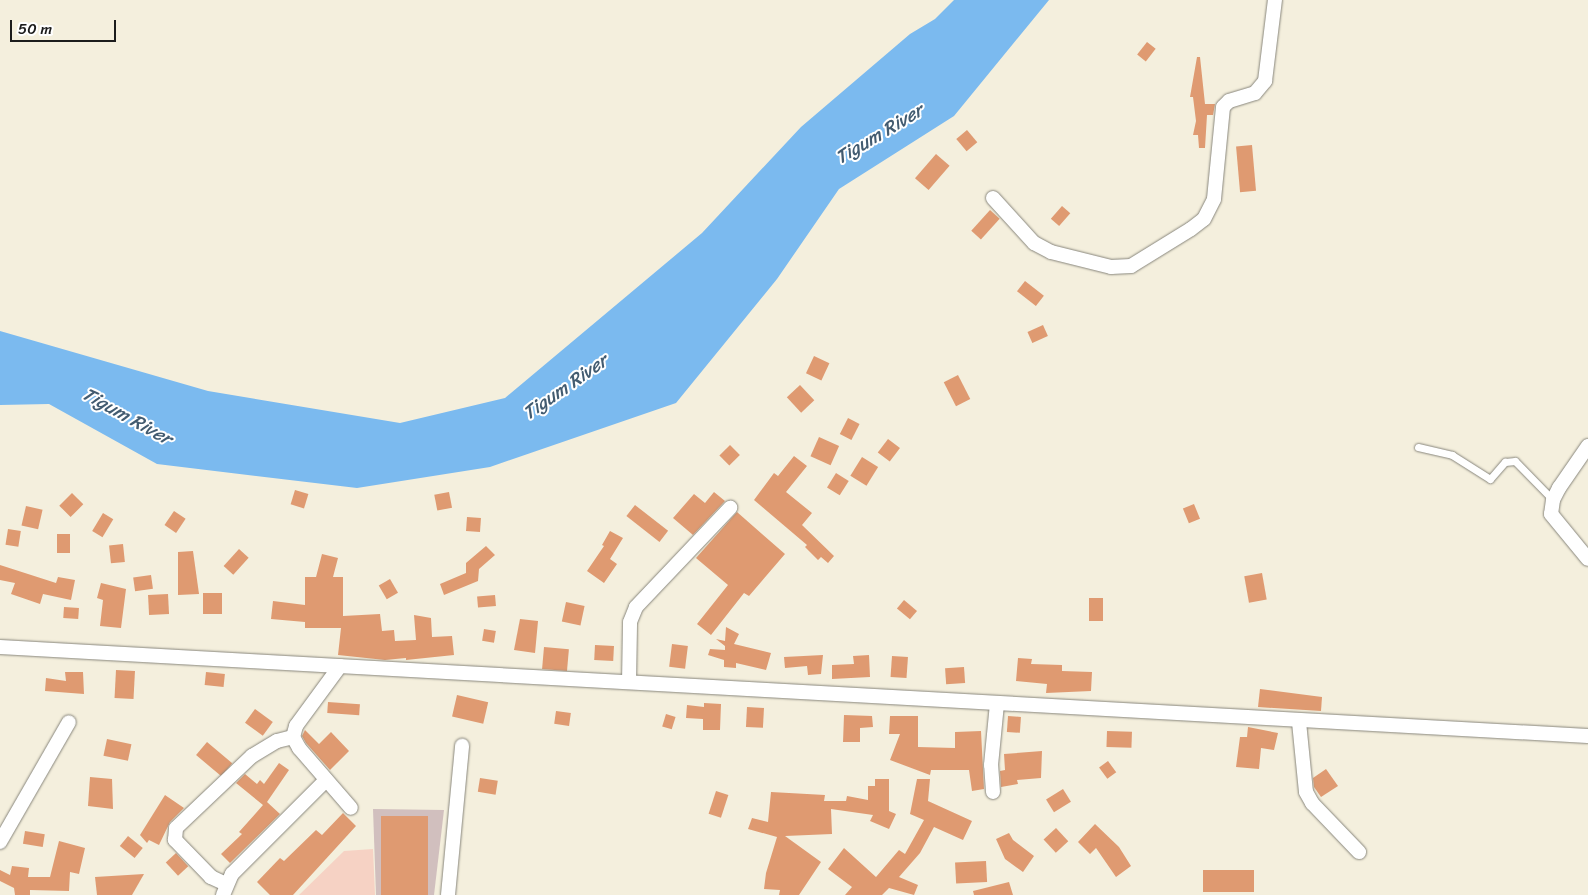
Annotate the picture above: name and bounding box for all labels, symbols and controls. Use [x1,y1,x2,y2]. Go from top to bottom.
scale bar [12,10,119,42]
text: 50 m [18,16,52,42]
water label: Tigum River [831,99,927,169]
water label: Tigum River [518,349,612,425]
water label: Tigum River [78,382,176,450]

